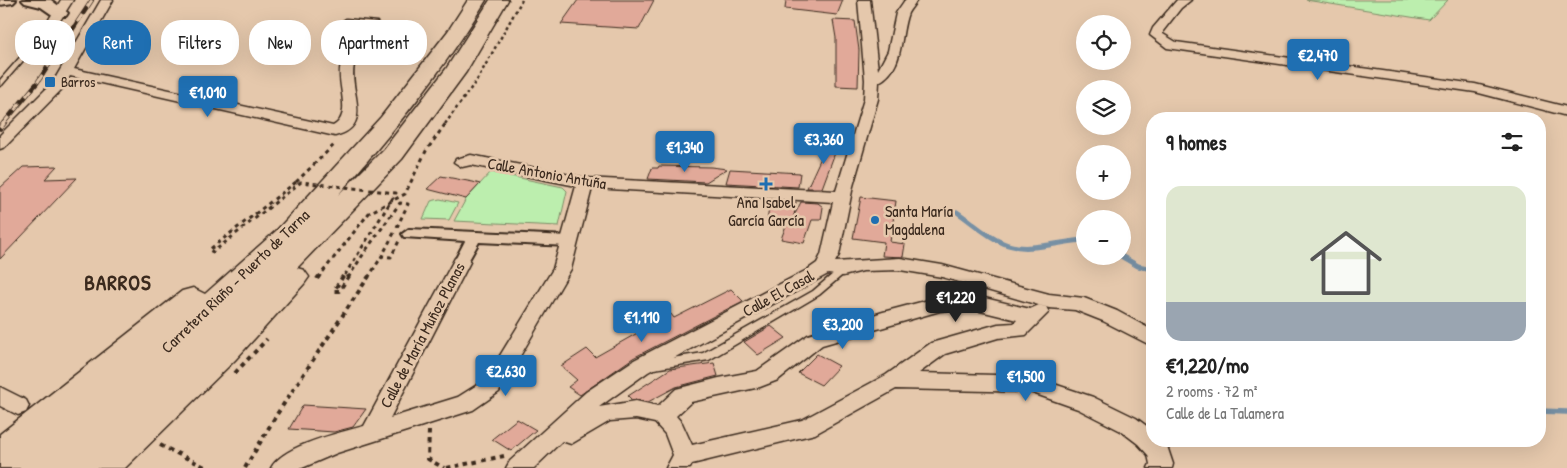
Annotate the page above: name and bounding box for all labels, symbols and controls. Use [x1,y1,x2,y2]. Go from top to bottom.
map controls [1076,15,1131,265]
button: locate [1076,15,1131,70]
chip: Buy [15,20,75,65]
chip: Rent [85,20,151,65]
chip: Filters [161,20,239,65]
chip: New [249,20,311,65]
chip: Apartment [321,20,427,65]
pin: €2,470 [1277,38,1359,81]
text: €2,470 [1298,44,1338,66]
place label: Barros [61,72,95,91]
marker: Barros [43,75,57,89]
pin: €1,010 [167,76,249,118]
button: layers [1076,80,1131,135]
text: €1,010 [190,81,226,103]
pin: €3,360 [783,122,865,165]
text: €3,360 [805,128,843,150]
text: 9 homes [1166,128,1227,157]
icon: filters [1498,128,1526,156]
pin: €1,340 [644,130,726,173]
text: €1,340 [666,136,704,158]
button: + [1076,145,1131,200]
street label: Calle Antonio Antuña [486,152,608,194]
marker: Ana Isabel García García [760,178,772,190]
place label: Ana Isabel García García [728,191,804,231]
place label: Santa María Magdalena [885,200,953,240]
street label: Carretera Riaño - Puerto de Tarna [156,204,314,358]
button: − [1076,210,1131,265]
marker: Santa María Magdalena [869,214,881,226]
icon: home [1301,218,1391,308]
street label: Calle de María Muñoz Planas [374,258,470,412]
street label: Calle El Casal [738,264,818,322]
district label: BARROS [84,268,152,297]
pin: €1,220 [915,280,997,323]
text: €1,220 [937,286,975,308]
pin: €1,110 [601,300,683,343]
text: €1,110 [624,306,660,328]
pin: €3,200 [802,308,884,350]
text: €3,200 [823,313,863,335]
text: €1,220/mo [1166,351,1249,380]
pin: €2,630 [465,354,547,397]
text: €2,630 [486,360,526,382]
pin: €1,500 [985,360,1067,402]
text: €1,500 [1007,365,1045,387]
text: 2 rooms · 72 m² [1166,380,1257,402]
text: Calle de La Talamera [1166,402,1284,424]

